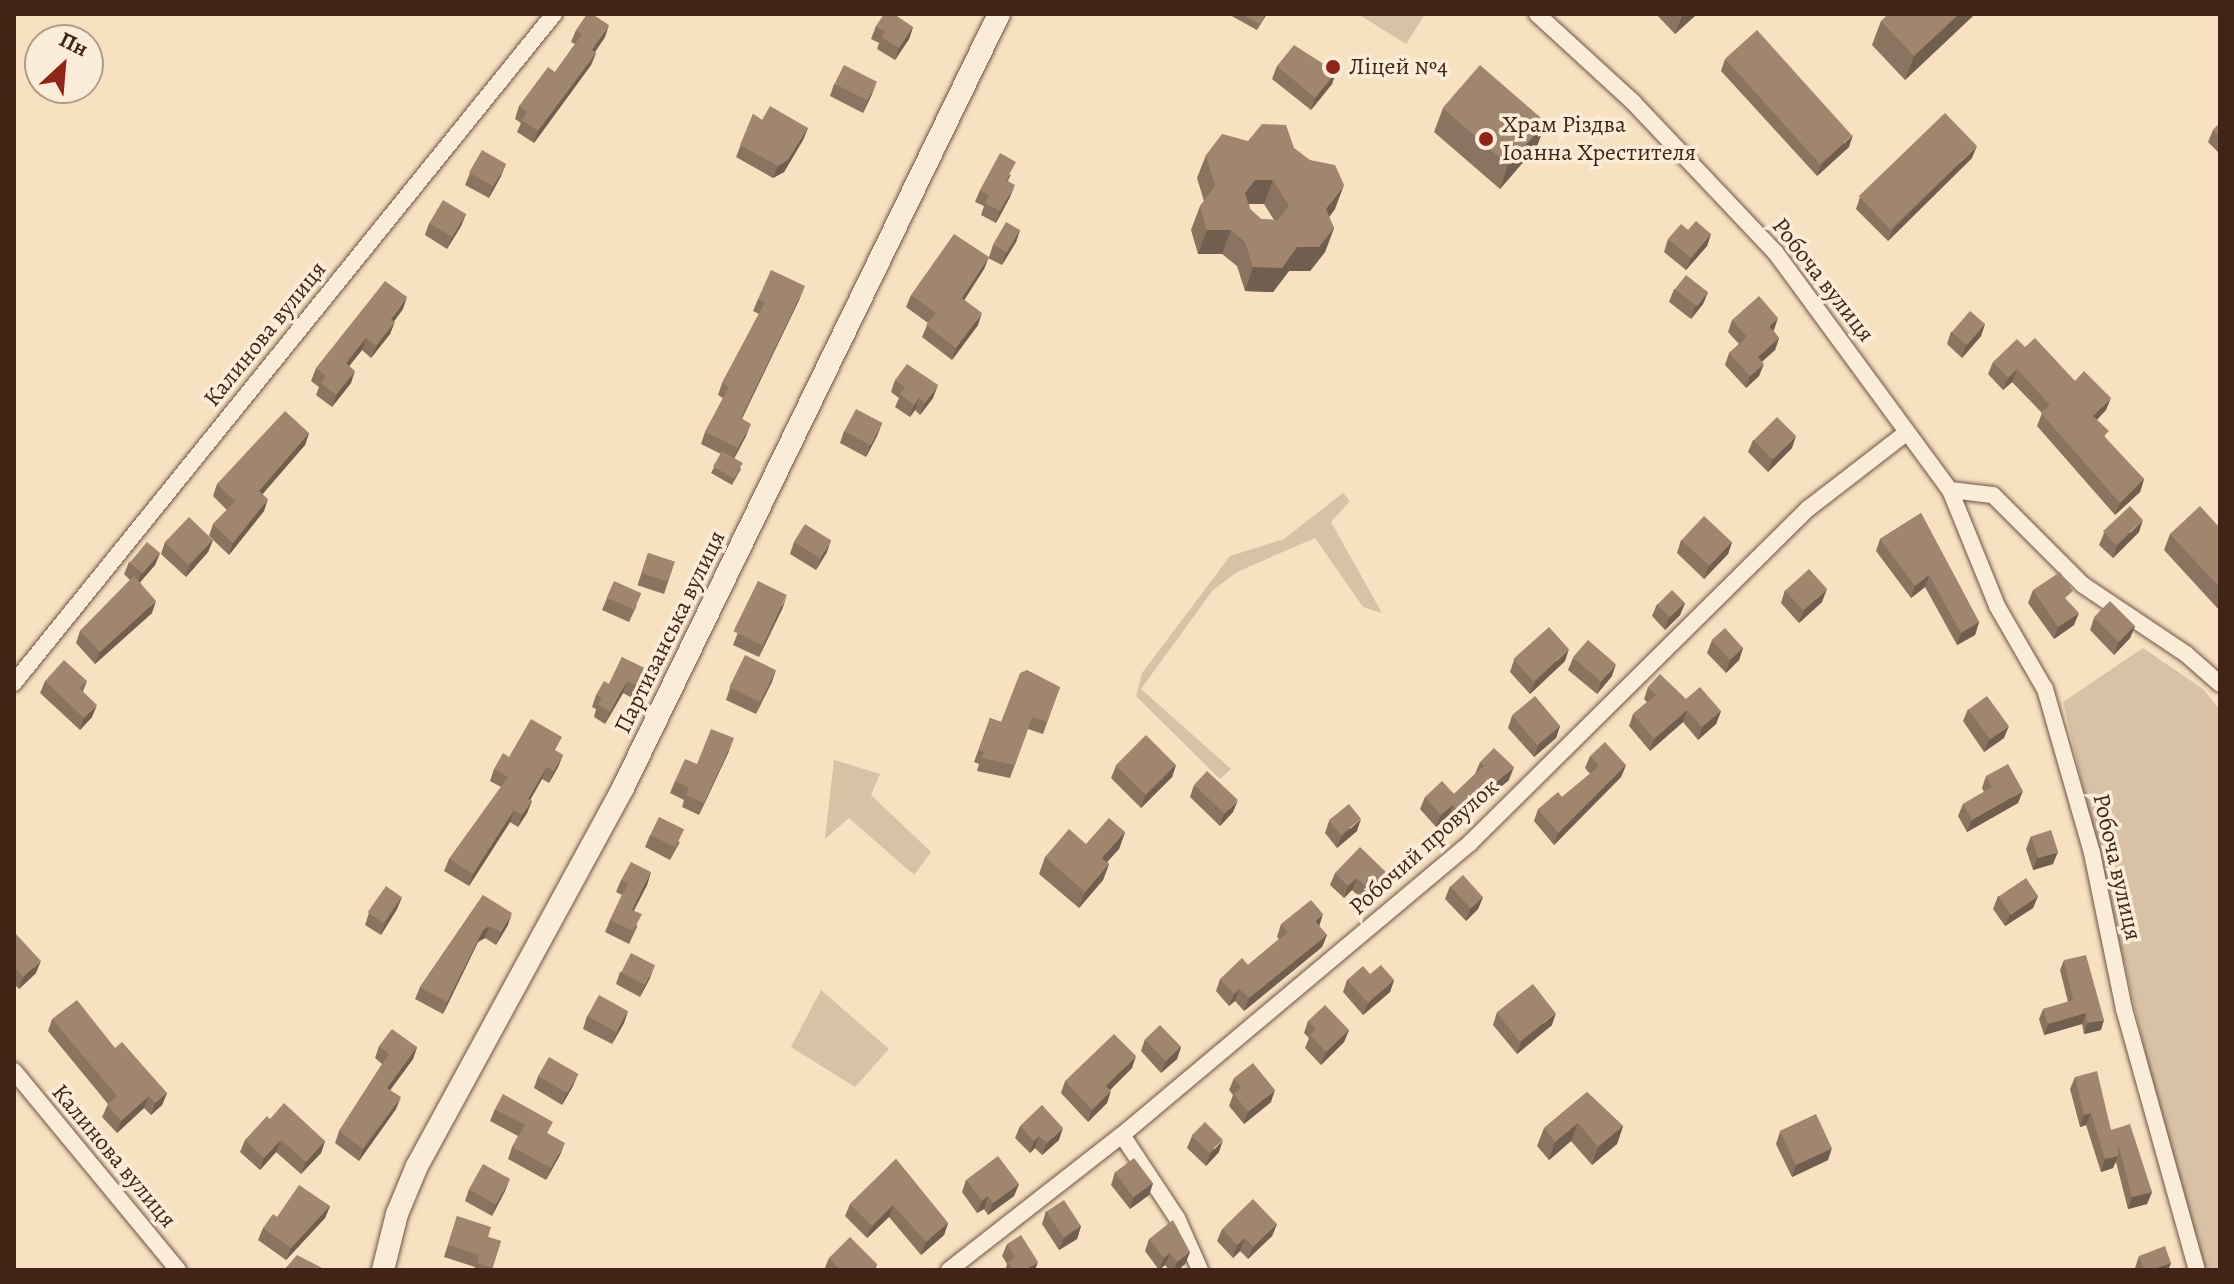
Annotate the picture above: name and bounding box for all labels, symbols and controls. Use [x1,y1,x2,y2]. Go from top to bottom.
north arrow [24,24,104,104]
text: Пн [54,24,93,64]
place label: Ліцей №4 [1349,53,1448,81]
marker: Ліцей №4 [1324,58,1342,76]
place label: Храм Різдва Іоанна Хрестителя [1502,111,1696,167]
marker: Храм Різдва Іоанна Хрестителя [1477,130,1495,148]
street label: Робоча вулиця [1766,212,1880,348]
street label: Калинова вулиця [198,256,332,412]
street label: Партизанська вулиця [608,526,732,738]
street label: Робочий провулок [1344,773,1504,921]
street label: Робоча вулиця [2086,791,2148,943]
street label: Калинова вулиця [46,1078,182,1234]

